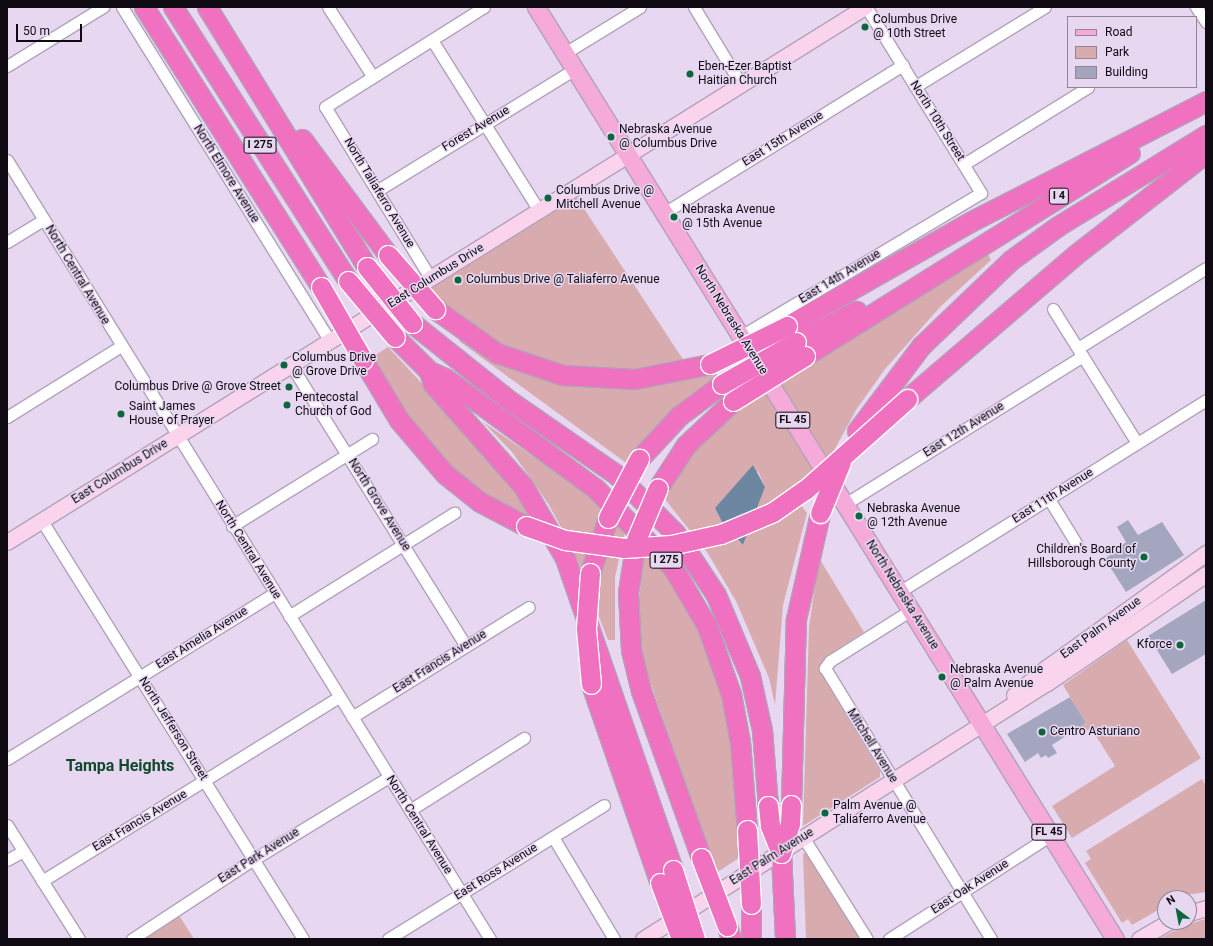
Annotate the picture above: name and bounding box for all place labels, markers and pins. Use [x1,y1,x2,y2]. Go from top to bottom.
place label: Columbus Drive @ 10th Street [873,13,957,41]
marker: Columbus Drive @ 10th Street [860,22,870,32]
place label: Eben-Ezer Baptist Haitian Church [698,60,792,88]
marker: Eben-Ezer Baptist Haitian Church [685,69,695,79]
place label: Nebraska Avenue @ Columbus Drive [619,123,717,151]
marker: Nebraska Avenue @ Columbus Drive [606,132,616,142]
place label: Columbus Drive @ Mitchell Avenue [556,184,654,212]
marker: Columbus Drive @ Mitchell Avenue [543,193,553,203]
place label: Nebraska Avenue @ 15th Avenue [682,203,775,231]
marker: Nebraska Avenue @ 15th Avenue [669,212,679,222]
place label: Columbus Drive @ Taliaferro Avenue [466,273,660,287]
marker: Columbus Drive @ Taliaferro Avenue [453,275,463,285]
place label: Columbus Drive @ Grove Drive [292,351,376,379]
marker: Columbus Drive @ Grove Drive [279,360,289,370]
place label: Columbus Drive @ Grove Street [114,380,281,394]
marker: Columbus Drive @ Grove Street [284,382,294,392]
place label: Pentecostal Church of God [295,391,372,419]
place label: Saint James House of Prayer [129,400,214,428]
marker: Pentecostal Church of God [282,400,292,410]
marker: Saint James House of Prayer [116,409,126,419]
place label: Nebraska Avenue @ 12th Avenue [867,502,960,530]
marker: Nebraska Avenue @ 12th Avenue [854,511,864,521]
place label: Children's Board of Hillsborough County [1028,543,1136,571]
marker: Children's Board of Hillsborough County [1139,552,1149,562]
place label: Kforce [1137,638,1172,652]
marker: Kforce [1175,640,1185,650]
place label: Nebraska Avenue @ Palm Avenue [950,663,1043,691]
marker: Nebraska Avenue @ Palm Avenue [937,672,947,682]
place label: Centro Asturiano [1050,725,1140,739]
marker: Centro Asturiano [1037,727,1047,737]
place label: Palm Avenue @ Taliaferro Avenue [833,799,926,827]
marker: Palm Avenue @ Taliaferro Avenue [820,808,830,818]

